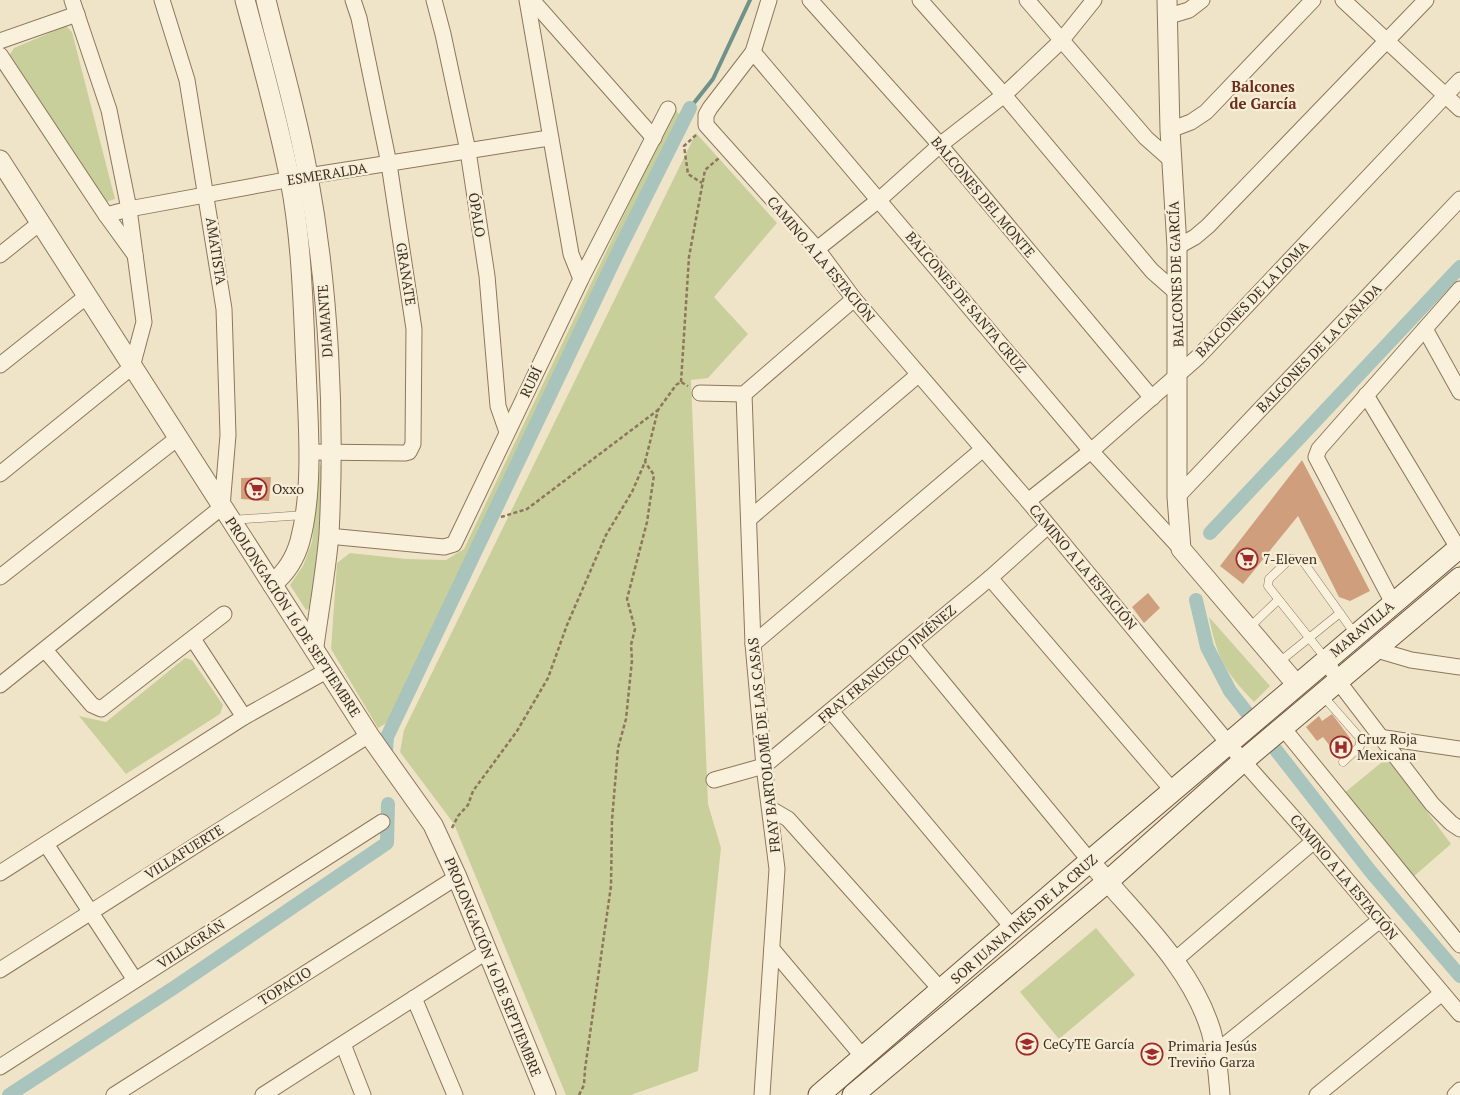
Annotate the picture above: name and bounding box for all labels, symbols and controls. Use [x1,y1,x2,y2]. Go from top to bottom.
district label: Balcones de García [1229,76,1297,113]
street label: BALCONES DEL MONTE [927,132,1040,261]
street label: ESMERALDA [286,158,369,189]
street label: ÓPALO [465,191,490,239]
street label: CAMINO A LA ESTACIÓN [763,192,880,326]
street label: BALCONES DE GARCÍA [1163,200,1188,348]
street label: AMATISTA [202,216,231,287]
street label: BALCONES DE SANTA CRUZ [902,227,1031,376]
street label: BALCONES DE LA LOMA [1191,236,1313,361]
street label: GRANATE [392,241,421,307]
street label: BALCONES DE LA CAÑADA [1252,279,1386,416]
street label: DIAMANTE [312,284,337,358]
street label: RUBÍ [515,363,546,400]
supermarket icon: Oxxo [244,477,268,501]
place label: Oxxo [272,479,304,498]
street label: CAMINO A LA ESTACIÓN [1025,500,1142,634]
street label: PROLONGACIÓN 16 DE SEPTIEMBRE [221,513,365,720]
supermarket icon: 7-Eleven [1235,547,1259,571]
place label: 7-Eleven [1263,549,1318,568]
street label: MARAVILLA [1326,596,1398,661]
street label: FRAY FRANCISCO JIMÉNEZ [814,600,960,727]
street label: FRAY BARTOLOMÉ DE LAS CASAS [743,637,784,854]
place label: Cruz Roja Mexicana [1357,729,1417,764]
hospital icon: Cruz Roja Mexicana [1329,735,1353,759]
street label: CAMINO A LA ESTACIÓN [1286,810,1403,944]
street label: VILLAFUERTE [141,820,227,883]
street label: SOR JUANA INÉS DE LA CRUZ [946,850,1101,988]
street label: PROLONGACIÓN 16 DE SEPTIEMBRE [441,854,546,1079]
street label: VILLAGRÁN [153,915,228,973]
street label: TOPACIO [255,962,315,1009]
school or university icon: CeCyTE García [1015,1032,1039,1056]
place label: CeCyTE García [1043,1034,1135,1053]
place label: Primaria Jesús Treviño Garza [1168,1036,1257,1071]
school or university icon: Primaria Jesús Treviño Garza [1140,1042,1164,1066]

